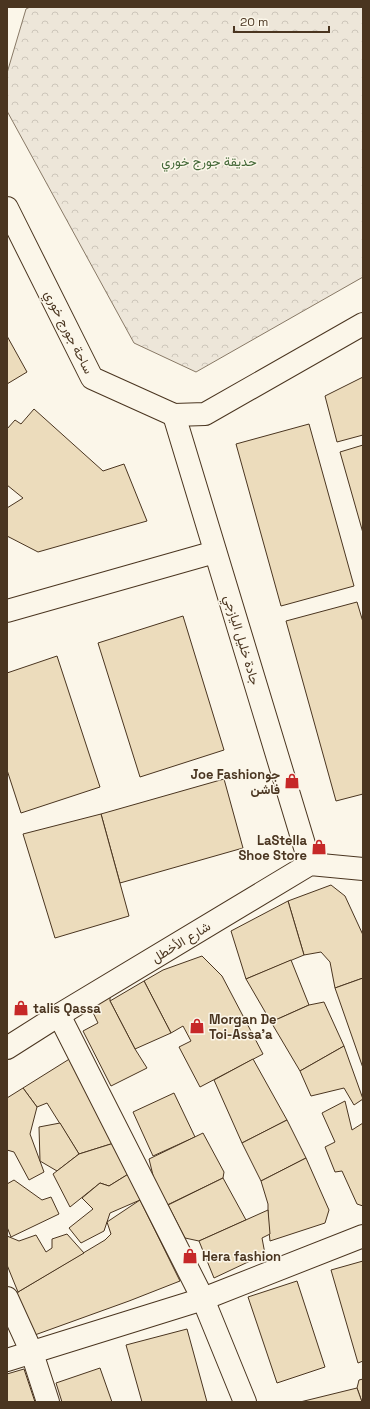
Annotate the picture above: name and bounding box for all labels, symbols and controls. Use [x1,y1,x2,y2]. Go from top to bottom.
scale bar [234,8,329,34]
text: 20 m [240,14,268,30]
park label: حديقة جورج خوري [161,153,257,172]
street label: ساحة جورج خوري [39,287,97,378]
street label: جادة خليل اليازجي [218,593,264,688]
place label: Joe Fashionجو فاشن [191,766,280,798]
shop icon: Joe Fashionجو فاشن [283,772,301,790]
place label: LaStella Shoe Store [238,832,307,864]
shop icon: LaStella Shoe Store [310,838,328,856]
street label: شارع الأخطل [148,918,214,967]
shop icon: talis Qassa [12,999,30,1017]
place label: talis Qassa [33,1000,101,1017]
place label: Morgan De Toi-Assa'a [209,1011,277,1043]
shop icon: Morgan De Toi-Assa'a [188,1017,206,1035]
shop icon: Hera fashion [181,1247,199,1265]
place label: Hera fashion [202,1248,281,1265]

